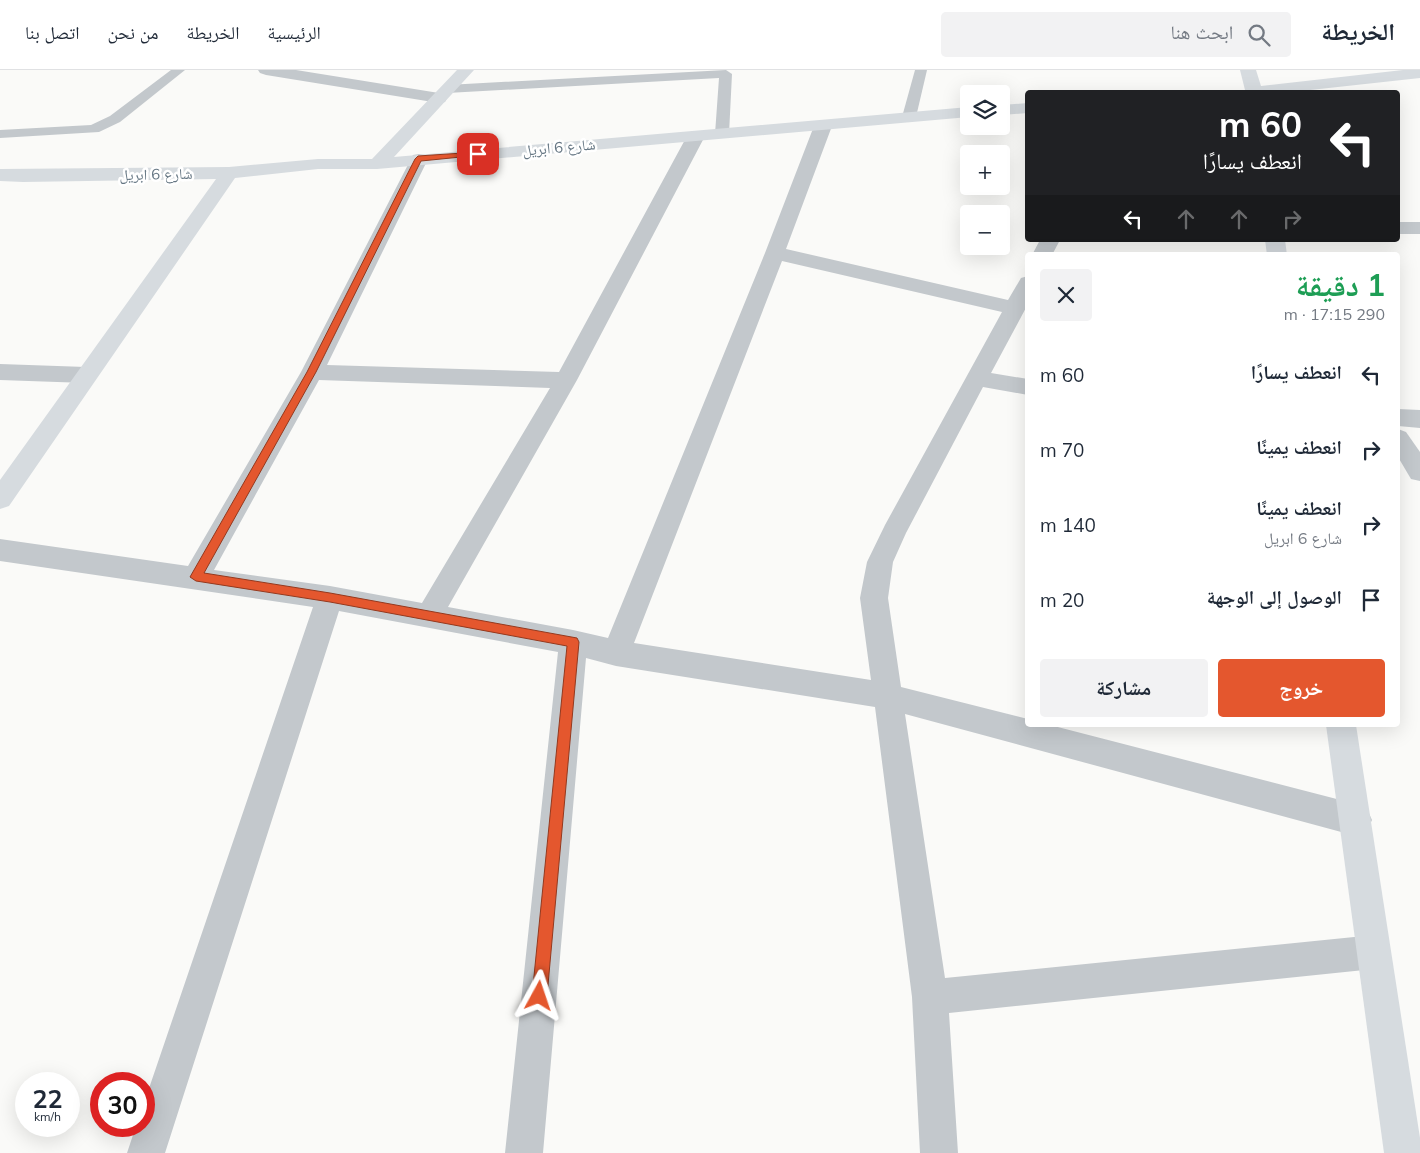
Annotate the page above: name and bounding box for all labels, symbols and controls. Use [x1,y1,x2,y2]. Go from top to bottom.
search box [941,12,1291,57]
text: الخريطة [1321,16,1395,46]
text: ابحث هنا [1170,20,1233,44]
text: اتصل بنا [25,21,80,44]
text: من نحن [108,21,158,44]
text: الخريطة [186,21,239,44]
text: الرئيسية [267,21,321,44]
icon: search [1245,21,1273,49]
map controls [960,85,1010,255]
button: layers [960,85,1010,135]
text: 60 m [1219,102,1302,146]
icon: left [1320,110,1385,175]
pin [457,133,499,175]
street label: شارع 6 ابريل [522,134,596,161]
icon: arrive [464,140,492,168]
button: + [960,145,1010,195]
text: انعطف يسارًا [1203,147,1302,175]
street label: شارع 6 ابريل [119,164,193,185]
button: − [960,205,1010,255]
icon: left [1119,205,1147,233]
icon: ahead [1172,205,1200,233]
icon: ahead [1225,205,1253,233]
icon: right [1278,205,1306,233]
text: 1 دقيقة [1296,266,1385,304]
button: close [1040,269,1092,321]
text: 290 m · 17:15 [1284,304,1385,324]
text: انعطف يسارًا [1251,360,1342,384]
icon: left [1357,361,1385,389]
text: 60 m [1040,363,1084,387]
text: انعطف يمينًا [1256,435,1342,459]
icon: right [1357,436,1385,464]
text: 70 m [1040,438,1084,462]
text: انعطف يمينًا [1256,496,1342,520]
icon: right [1357,511,1385,539]
text: 140 m [1040,513,1096,537]
text: شارع 6 ابريل [1264,528,1342,548]
text: الوصول إلى الوجهة [1207,585,1342,609]
icon: arrive [1357,586,1385,614]
text: 20 m [1040,588,1084,612]
button: مشاركة [1040,659,1208,717]
button: خروج [1218,659,1385,717]
position arrow [512,969,564,1021]
speed limit sign: 30 [90,1072,155,1137]
text: 22 [32,1083,63,1114]
text: km/h [34,1109,61,1124]

